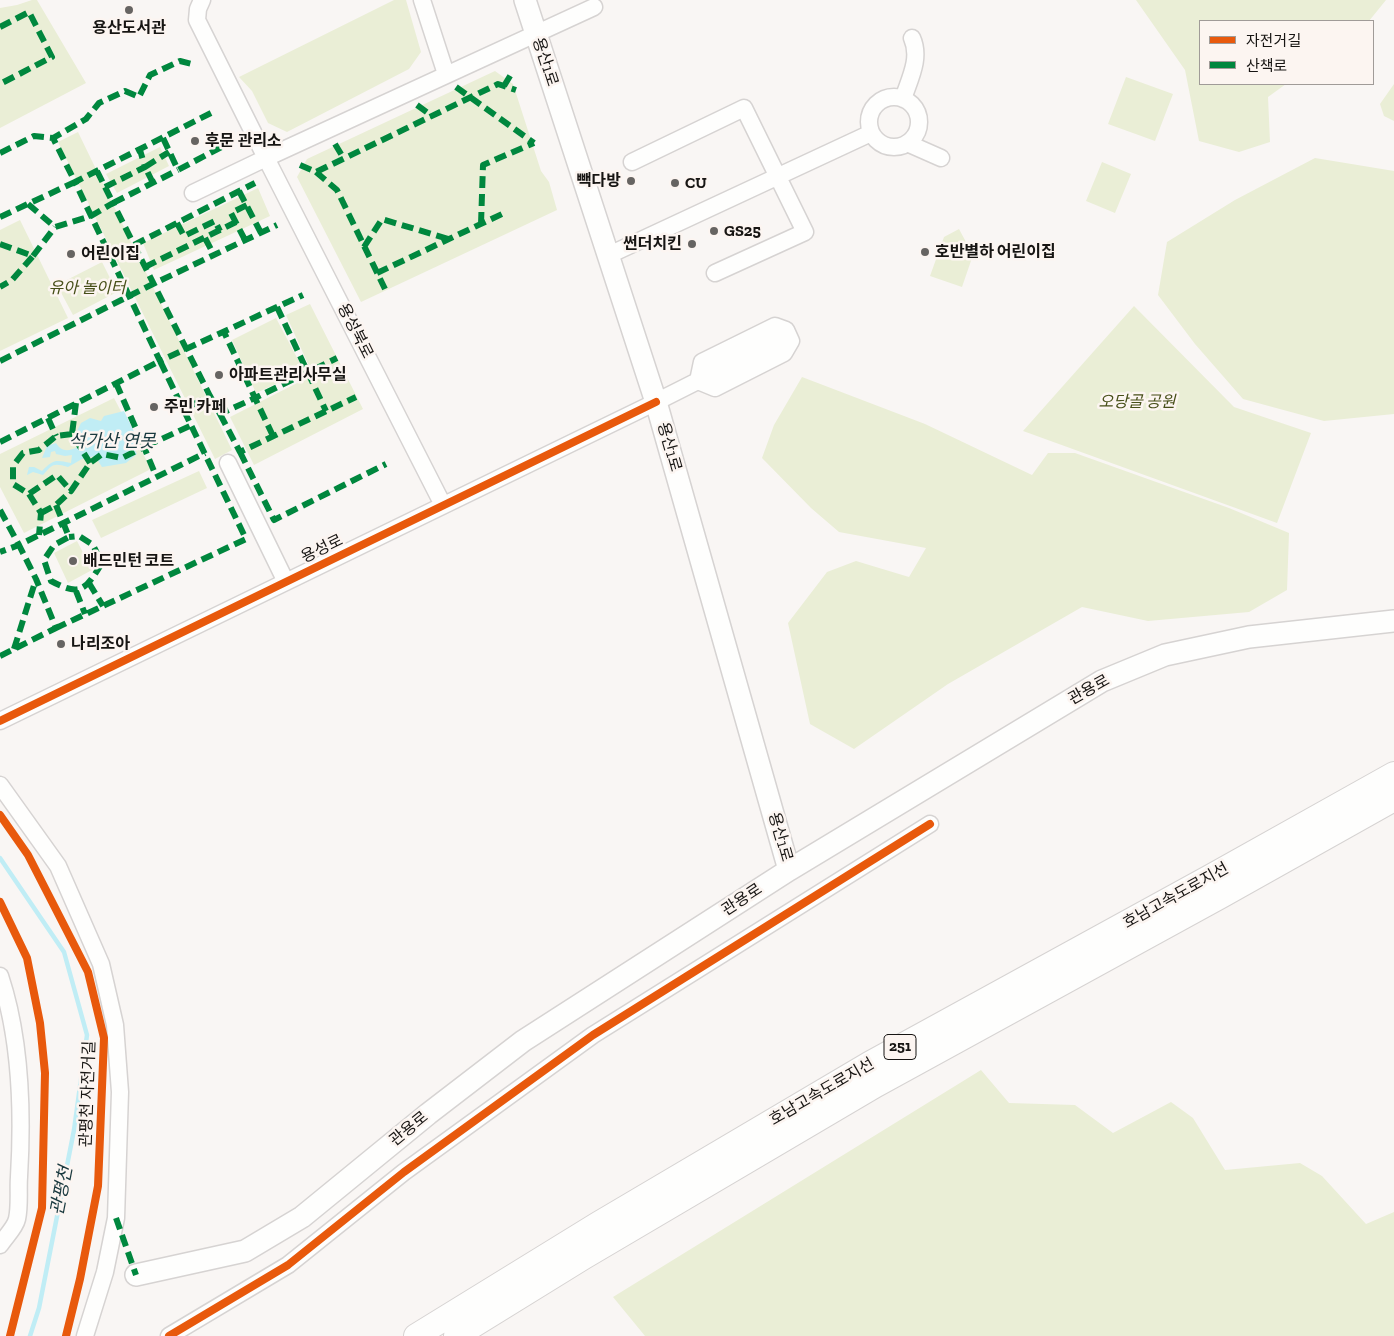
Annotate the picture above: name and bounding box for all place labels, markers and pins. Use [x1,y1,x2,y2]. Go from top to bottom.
marker: 용산도서관 [123,4,135,16]
place label: 용산도서관 [92,18,166,38]
place label: 후문 관리소 [205,131,282,151]
marker: 후문 관리소 [189,135,201,147]
place label: 빽다방 [577,171,621,191]
place label: CU [685,173,707,193]
marker: 빽다방 [625,175,637,187]
marker: CU [669,177,681,189]
place label: GS25 [724,221,761,241]
marker: GS25 [708,225,720,237]
place label: 썬더치킨 [623,234,682,254]
marker: 썬더치킨 [686,238,698,250]
place label: 호반별하 어린이집 [935,242,1056,262]
place label: 어린이집 [81,244,140,264]
marker: 호반별하 어린이집 [919,246,931,258]
marker: 어린이집 [65,248,77,260]
place label: 아파트관리사무실 [229,365,347,385]
marker: 아파트관리사무실 [213,369,225,381]
place label: 주민 카페 [164,397,226,417]
marker: 주민 카페 [148,401,160,413]
place label: 배드민턴 코트 [83,551,174,571]
marker: 배드민턴 코트 [67,555,79,567]
place label: 나리조아 [71,634,130,654]
marker: 나리조아 [55,638,67,650]

